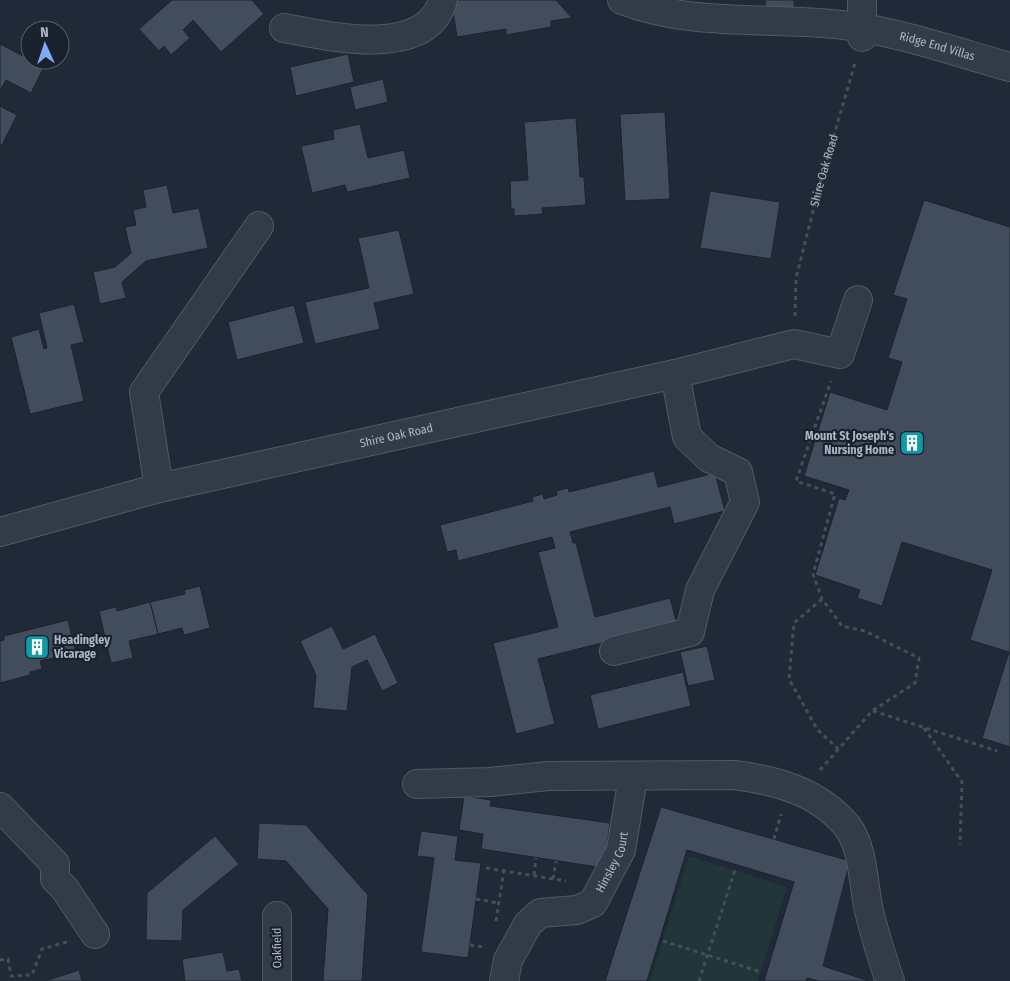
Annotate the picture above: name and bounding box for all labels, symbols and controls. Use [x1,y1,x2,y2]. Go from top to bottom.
north arrow [20,20,70,70]
text: N [40,24,49,41]
street label: Ridge End Villas [898,29,977,63]
street label: Shire Oak Road [807,133,841,208]
street label: Shire Oak Road [358,421,434,450]
place label: Mount St Joseph's Nursing Home [805,429,895,457]
building icon: Mount St Joseph's Nursing Home [899,430,925,456]
place label: Headingley Vicarage [53,633,110,661]
building icon: Headingley Vicarage [24,634,50,660]
street label: Hinsley Court [593,831,631,895]
street label: Oakfield [270,928,284,968]

